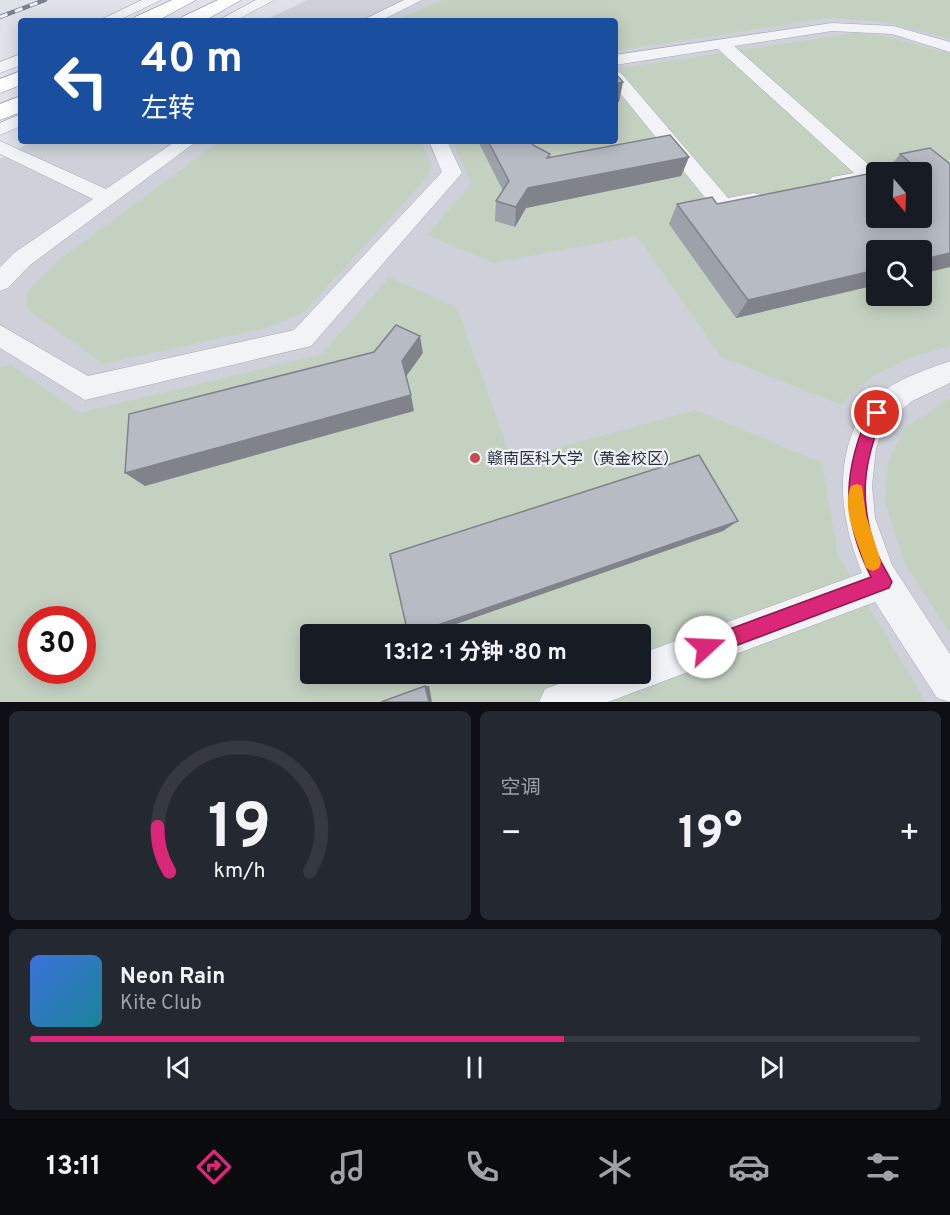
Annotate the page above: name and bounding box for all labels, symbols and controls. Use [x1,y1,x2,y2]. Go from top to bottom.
text: 40 m [141,34,243,87]
icon: left [42,42,120,120]
text: 左转 [141,93,195,127]
north arrow [866,162,932,228]
map controls [866,162,932,306]
button: search [866,240,932,306]
pin [851,387,902,438]
icon: arrive [860,396,893,429]
place label: 赣南医科大学（黄金校区） [487,449,679,470]
marker: 赣南医科大学（黄金校区） [468,451,482,465]
speed limit sign: 30 [18,606,96,684]
position arrow [674,615,738,679]
text: 13:12 · 1 分钟 · 80 m [384,640,567,667]
text: 空调 [501,776,541,802]
text: 19 [208,791,271,870]
text: 19° [678,807,742,864]
text: − [501,814,522,856]
text: + [899,814,920,856]
text: km/h [214,859,266,886]
text: Neon Rain [120,964,225,991]
text: Kite Club [120,991,202,1017]
icon: previous [162,1051,195,1084]
icon: pause [458,1051,491,1084]
icon: next [755,1051,788,1084]
icon: directions [193,1146,235,1188]
icon: music [327,1146,369,1188]
icon: phone [461,1146,503,1188]
icon: climate [594,1146,636,1188]
icon: car [728,1146,770,1188]
icon: filters [862,1146,904,1188]
text: 13:11 [46,1150,101,1184]

